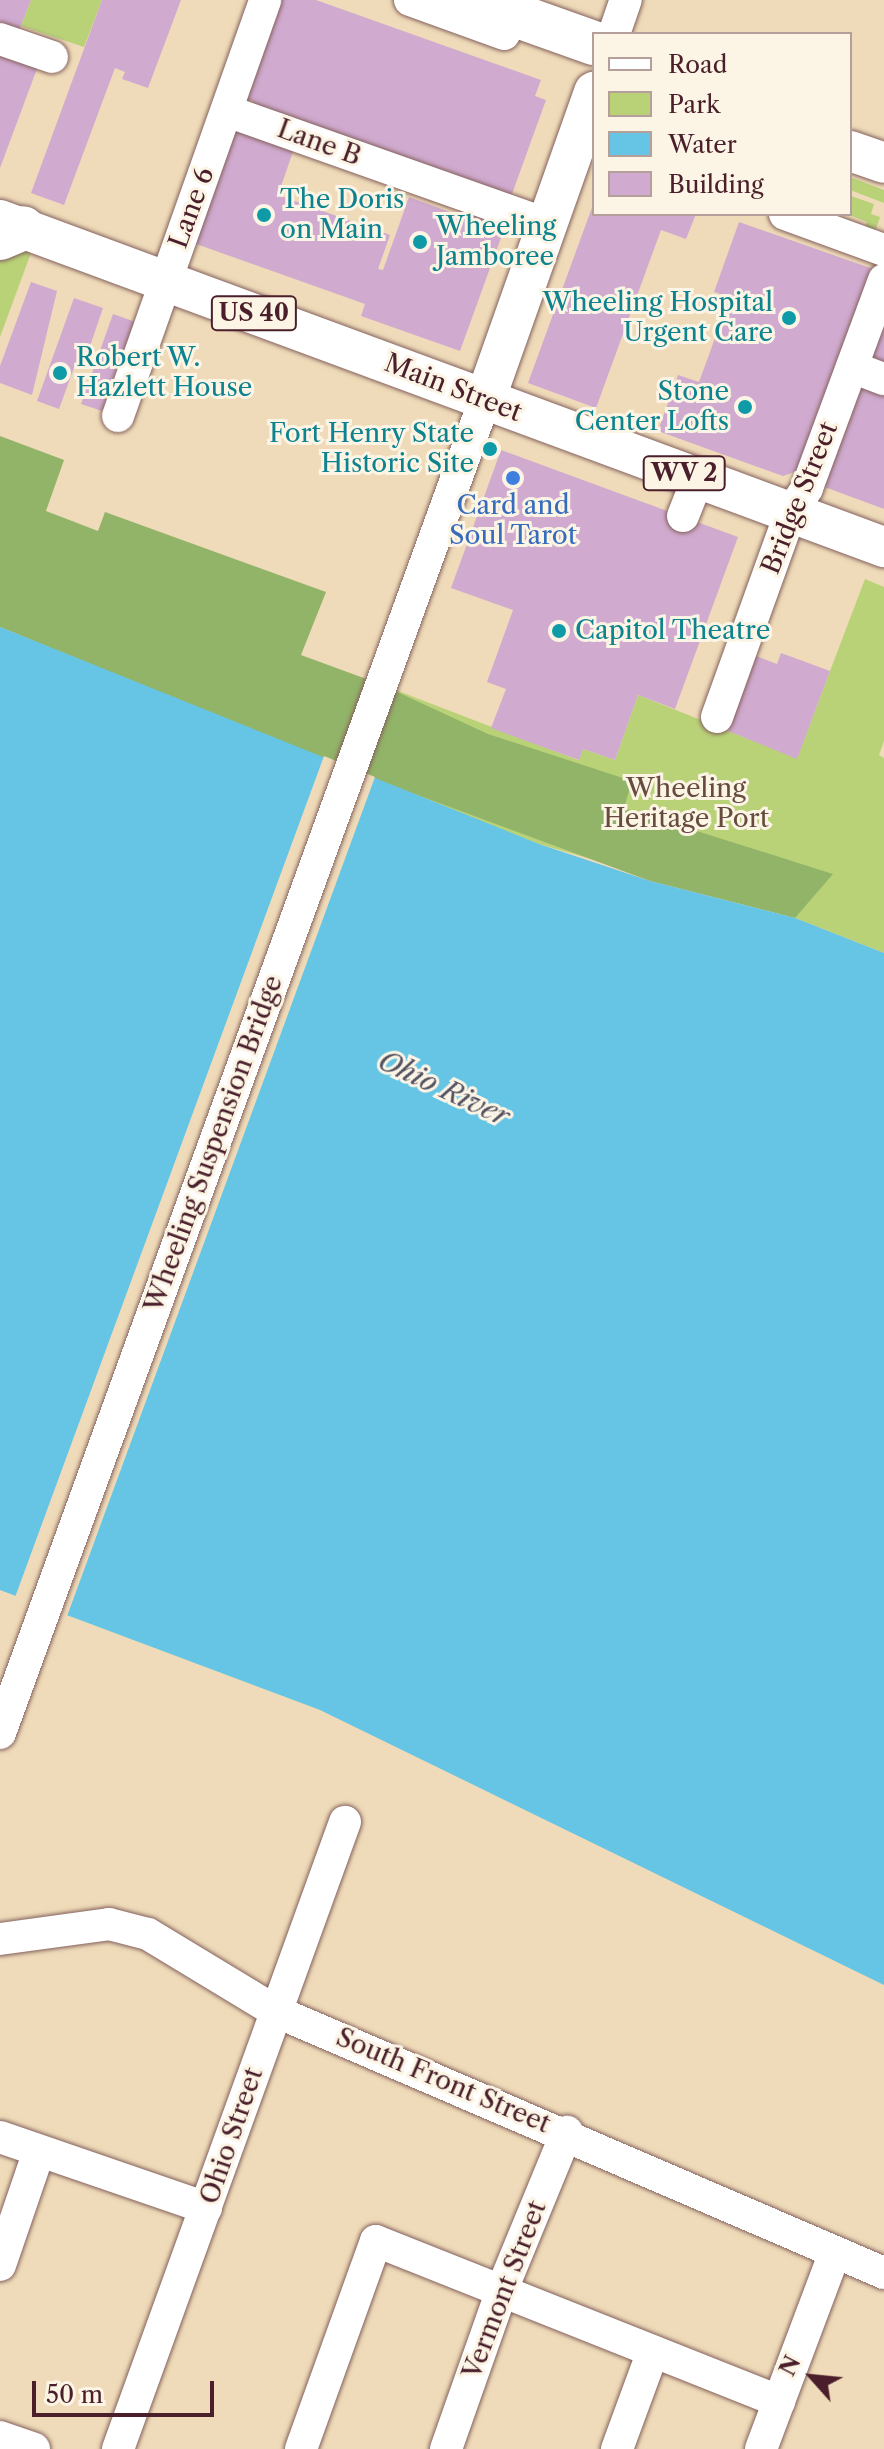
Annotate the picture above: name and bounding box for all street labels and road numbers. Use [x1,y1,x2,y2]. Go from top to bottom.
street label: Lane B [273,114,365,172]
street label: Lane 6 [163,163,221,253]
road number: US 40 [210,293,298,333]
street label: Main Street [380,348,526,428]
street label: Bridge Street [755,417,845,579]
road number: WV 2 [642,453,726,493]
street label: Wheeling Suspension Bridge [138,971,290,1317]
street label: South Front Street [331,2022,555,2140]
street label: Ohio Street [194,2064,270,2208]
street label: Vermont Street [457,2197,553,2383]

